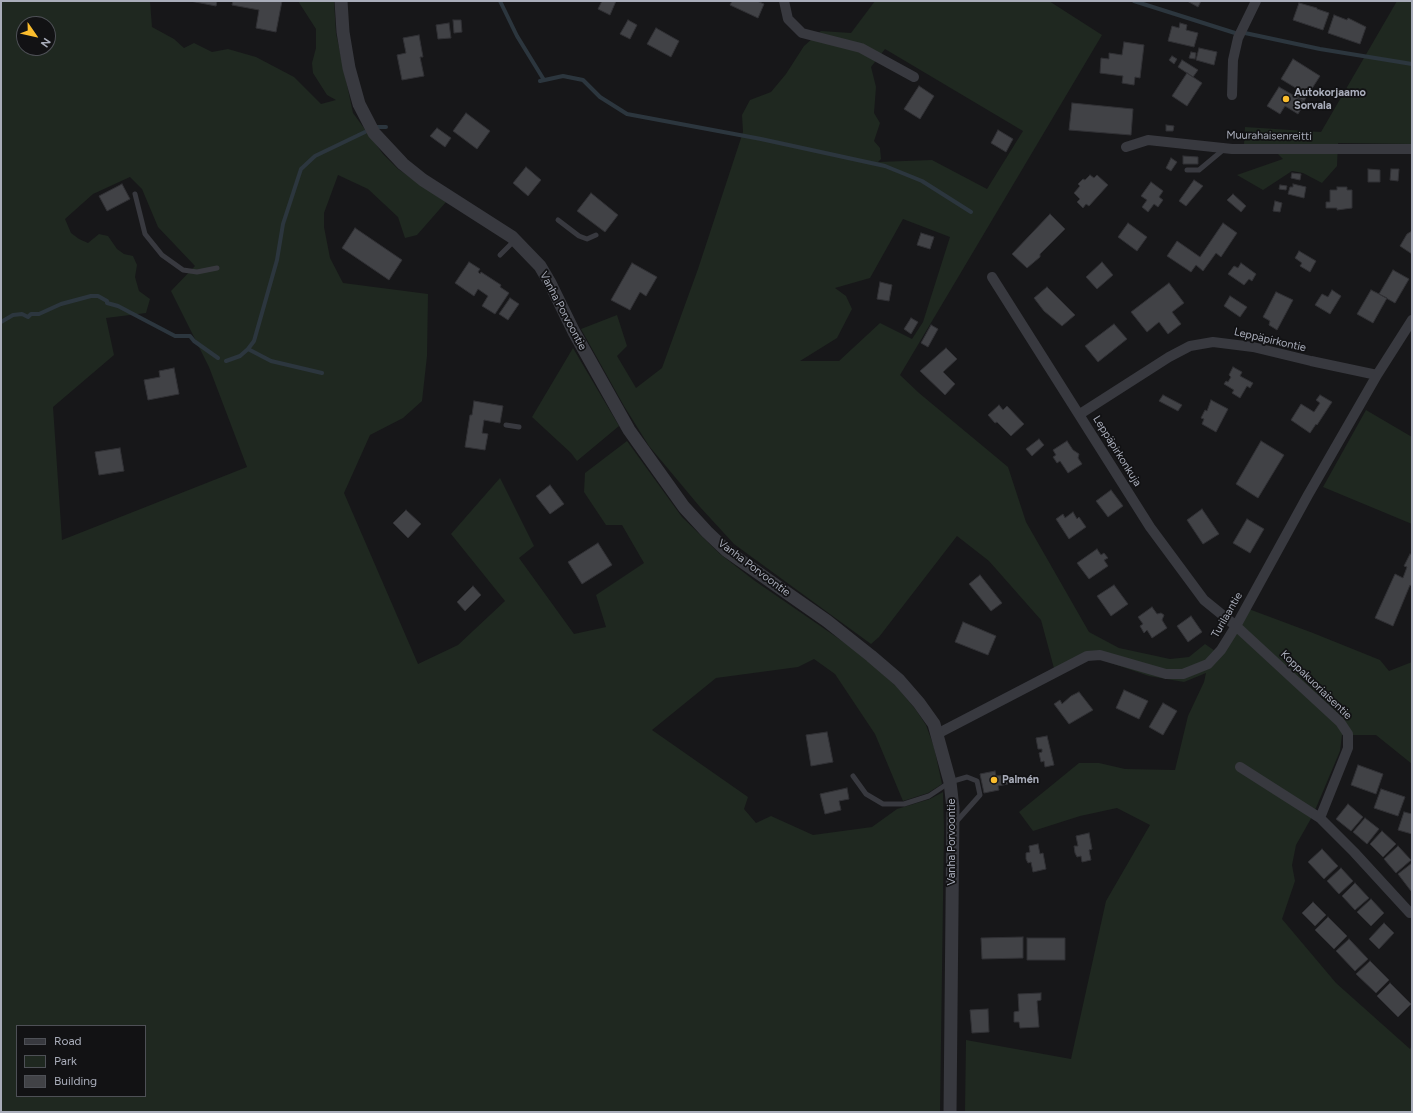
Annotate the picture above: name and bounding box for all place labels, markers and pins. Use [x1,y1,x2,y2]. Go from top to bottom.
place label: Autokorjaamo Sorvala [1294,86,1366,112]
marker: Autokorjaamo Sorvala [1281,94,1291,104]
place label: Palmén [1002,773,1039,787]
marker: Palmén [989,775,999,785]

